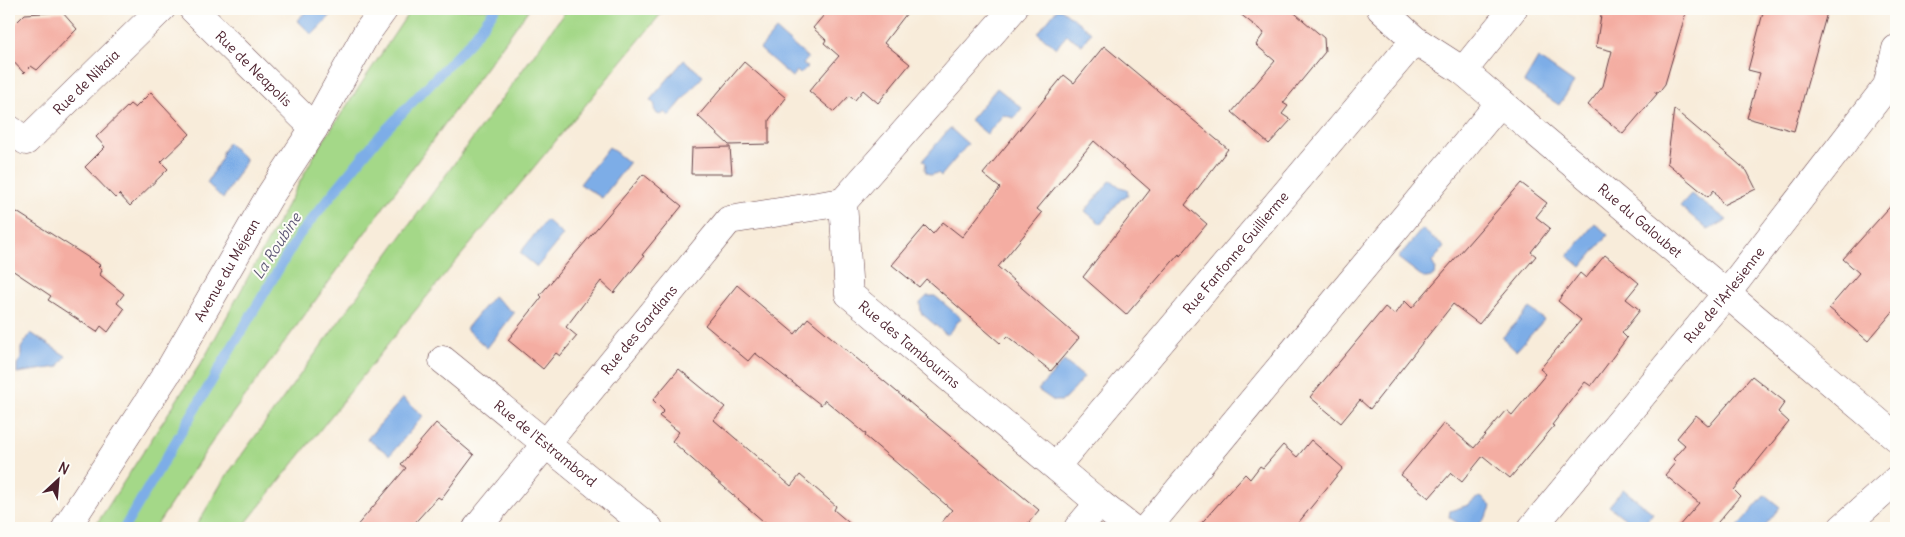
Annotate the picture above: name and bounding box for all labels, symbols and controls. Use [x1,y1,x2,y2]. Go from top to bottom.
street label: Rue de Neapolis [211,27,296,110]
street label: Rue de Nikaia [49,46,123,119]
street label: Rue du Galoubet [1594,180,1686,262]
street label: Rue Fanfonne Guillierme [1179,188,1292,318]
water label: La Roubine [248,208,306,282]
street label: Avenue du Méjean [190,216,264,325]
street label: Rue de l'Arlesienne [1680,243,1768,347]
street label: Rue des Gardians [597,281,681,378]
street label: Rue des Tambourins [855,297,964,392]
street label: Rue de l'Estrambord [490,396,600,491]
north arrow [32,454,82,504]
text: N [55,458,72,479]

